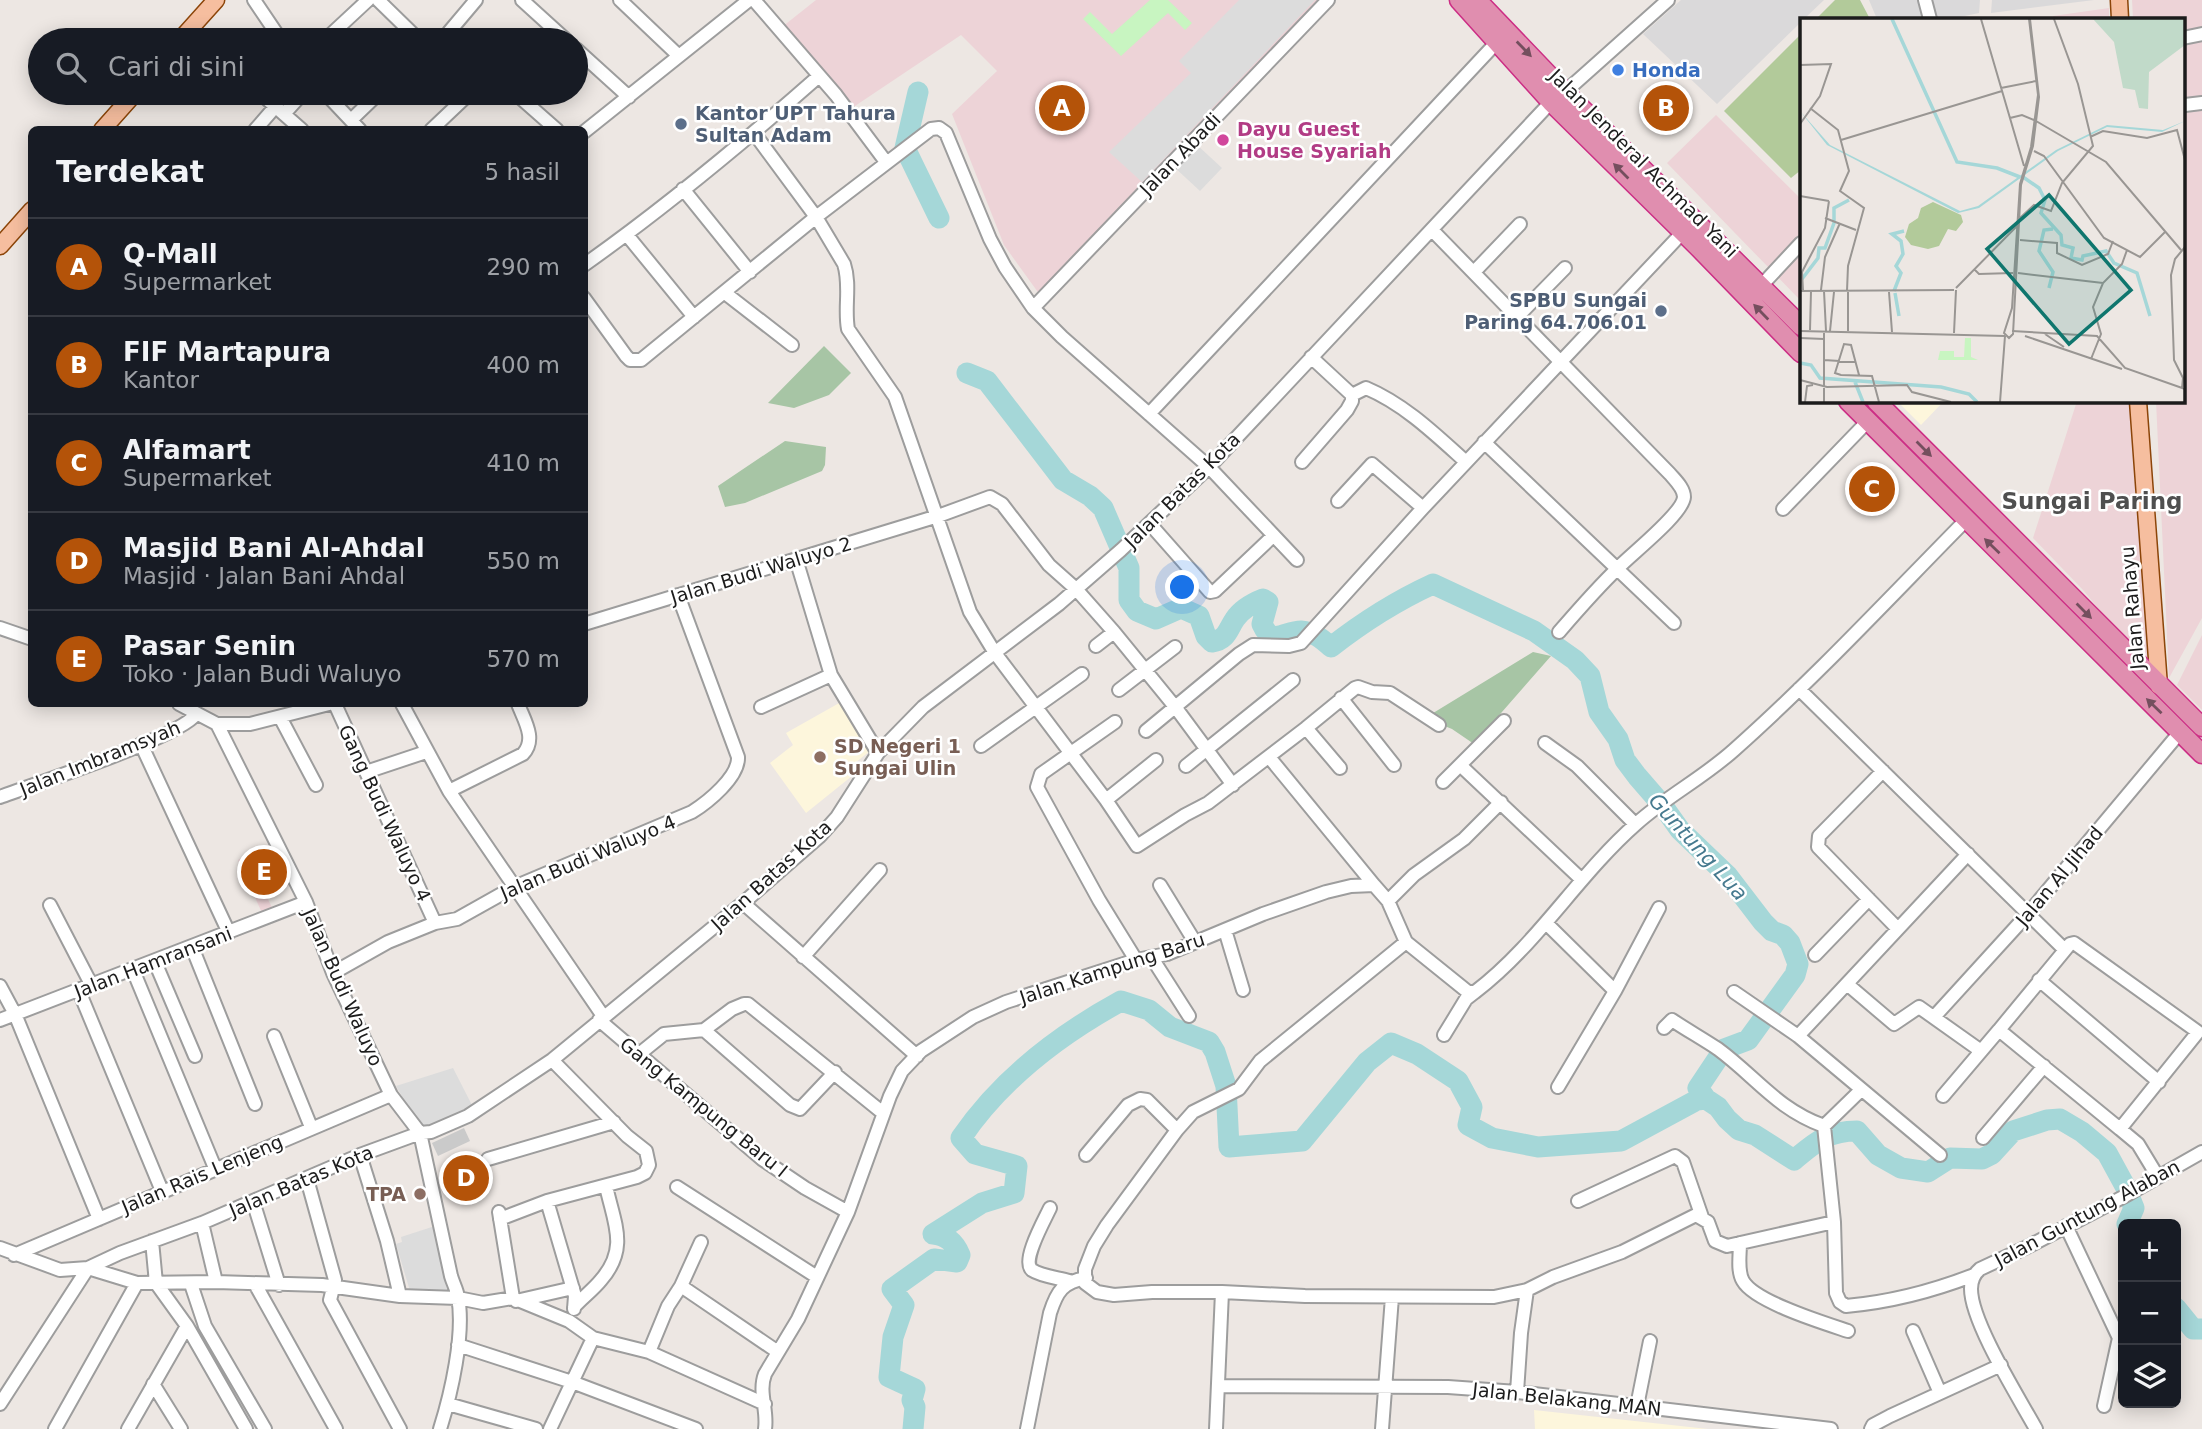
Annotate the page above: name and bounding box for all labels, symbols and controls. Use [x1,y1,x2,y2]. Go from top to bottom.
inset map [1800,18,2184,402]
search box [28,28,588,105]
one-way arrow [1516,41,1533,58]
icon: search [52,48,90,86]
text: Cari di sini [108,52,245,82]
place label: Honda [1632,59,1701,81]
marker: Honda [1610,62,1626,78]
street label: Jalan Jenderal Achmad Yani [1544,63,1743,262]
pin: A [1039,82,1085,134]
pin: B [1643,82,1689,134]
place label: Kantor UPT Tahura Sultan Adam [695,102,896,146]
street label: Jalan Abadi [1134,108,1225,201]
marker: Kantor UPT Tahura Sultan Adam [673,116,689,132]
place label: Dayu Guest House Syariah [1237,118,1391,162]
marker: Dayu Guest House Syariah [1215,132,1231,148]
text: Terdekat [56,154,204,189]
text: 5 hasil [485,159,560,185]
one-way arrow [1613,163,1629,179]
text: Q-Mall [123,239,218,269]
text: A [70,254,88,280]
text: 290 m [486,254,560,280]
text: Supermarket [123,269,272,295]
place label: SPBU Sungai Paring 64.706.01 [1464,289,1647,333]
marker: SPBU Sungai Paring 64.706.01 [1653,303,1669,319]
one-way arrow [1754,304,1770,321]
text: FIF Martapura [123,337,331,367]
text: B [70,352,88,378]
text: 400 m [486,352,560,378]
text: Kantor [123,367,199,393]
street label: Jalan Batas Kota [1119,428,1244,553]
text: Alfamart [123,435,251,465]
one-way arrow [1915,441,1932,458]
text: C [71,450,87,476]
text: 410 m [486,450,560,476]
pin: C [1849,463,1895,515]
text: Supermarket [123,465,272,491]
district label: Sungai Paring [2001,488,2183,514]
street label: Jalan Budi Waluyo 2 [667,532,854,608]
text: Masjid Bani Al-Ahdal [123,533,425,563]
one-way arrow [1984,538,2001,554]
street label: Jalan Rahayu [2116,545,2148,672]
text: D [69,548,89,574]
text: 550 m [486,548,560,574]
text: Masjid · Jalan Bani Ahdal [123,563,405,589]
your location [1165,570,1199,604]
one-way arrow [2075,602,2091,619]
text: Pasar Senin [123,631,296,661]
text: E [71,646,87,672]
text: 570 m [486,646,560,672]
text: Toko · Jalan Budi Waluyo [123,661,402,687]
one-way arrow [2146,698,2163,714]
street label: Jalan Imbramsyah [16,716,183,801]
street label: Gang Budi Waluyo 4 [334,721,436,905]
place label: SD Negeri 1 Sungai Ulin [834,735,961,779]
marker: SD Negeri 1 Sungai Ulin [812,749,828,765]
water label: Guntung Lua [1644,789,1752,905]
street label: Jalan Budi Waluyo 4 [496,810,679,904]
street label: Jalan Batas Kota [706,815,836,935]
street label: Jalan Al Jihad [2010,822,2107,931]
pin: E [241,846,287,898]
street label: Jalan Budi Waluyo [298,904,388,1069]
street label: Jalan Hamransani [70,922,235,1003]
street label: Jalan Kampung Baru [1016,928,1207,1009]
street label: Gang Kampung Baru I [616,1033,792,1181]
street label: Jalan Rais Lenjeng [117,1130,286,1218]
street label: Jalan Batas Kota [225,1141,376,1222]
pin: D [443,1152,489,1204]
street label: Jalan Guntung Alaban [1990,1155,2183,1272]
place label: TPA [366,1183,406,1205]
marker: TPA [412,1186,428,1202]
map controls [2118,1219,2181,1408]
button: + [2118,1219,2181,1282]
button: − [2118,1282,2181,1345]
button: layers [2118,1345,2181,1408]
street label: Jalan Belakang MAN [1470,1378,1663,1420]

